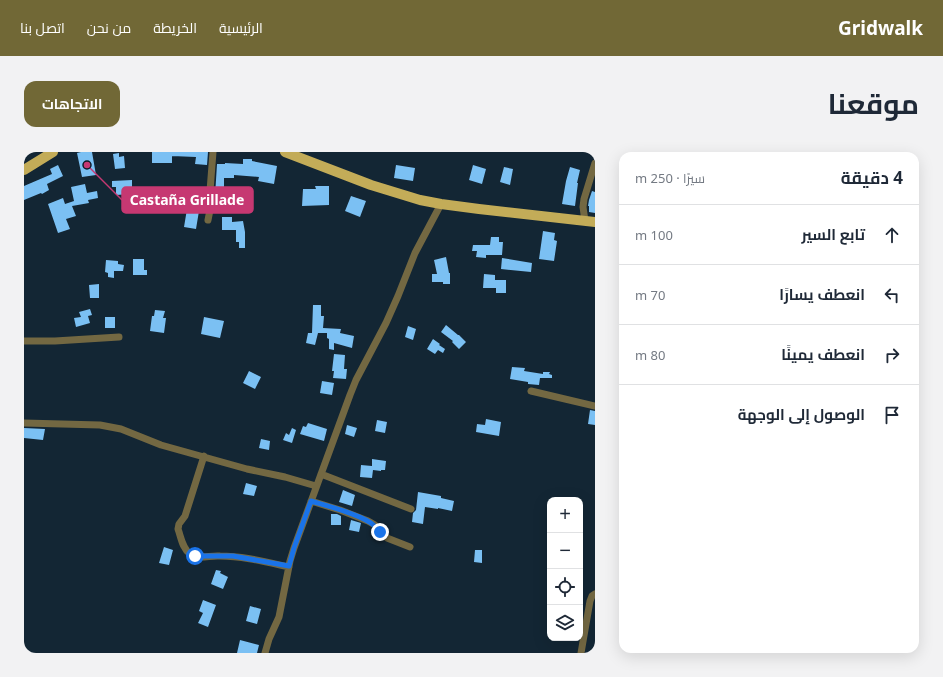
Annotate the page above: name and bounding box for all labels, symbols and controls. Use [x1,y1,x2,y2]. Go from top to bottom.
text: Gridwalk [838,15,923,41]
text: اتصل بنا [20,18,65,37]
text: من نحن [87,18,131,37]
text: الخريطة [153,18,197,37]
text: الرئيسية [219,18,263,37]
button: الاتجاهات [24,81,120,127]
text: موقعنا [828,84,919,122]
text: 4 دقيقة [841,166,903,189]
text: سيرًا · 250 m [635,169,705,187]
callout: Castaña Grillade [122,187,253,213]
text: Castaña Grillade [130,190,244,209]
text: تابع السير [801,224,865,244]
icon: ahead [881,224,903,246]
text: 100 m [635,226,673,244]
text: انعطف يسارًا [779,284,865,304]
icon: left [881,284,903,306]
text: 70 m [635,286,665,304]
text: انعطف يمينًا [781,344,865,364]
icon: right [881,344,903,366]
text: 80 m [635,346,665,364]
text: الوصول إلى الوجهة [738,404,865,424]
icon: arrive [881,404,903,426]
map controls [547,497,583,641]
button: + [547,497,583,533]
route end [371,523,389,541]
button: − [547,533,583,569]
route start [186,547,204,565]
button: locate [547,569,583,605]
button: layers [547,605,583,641]

